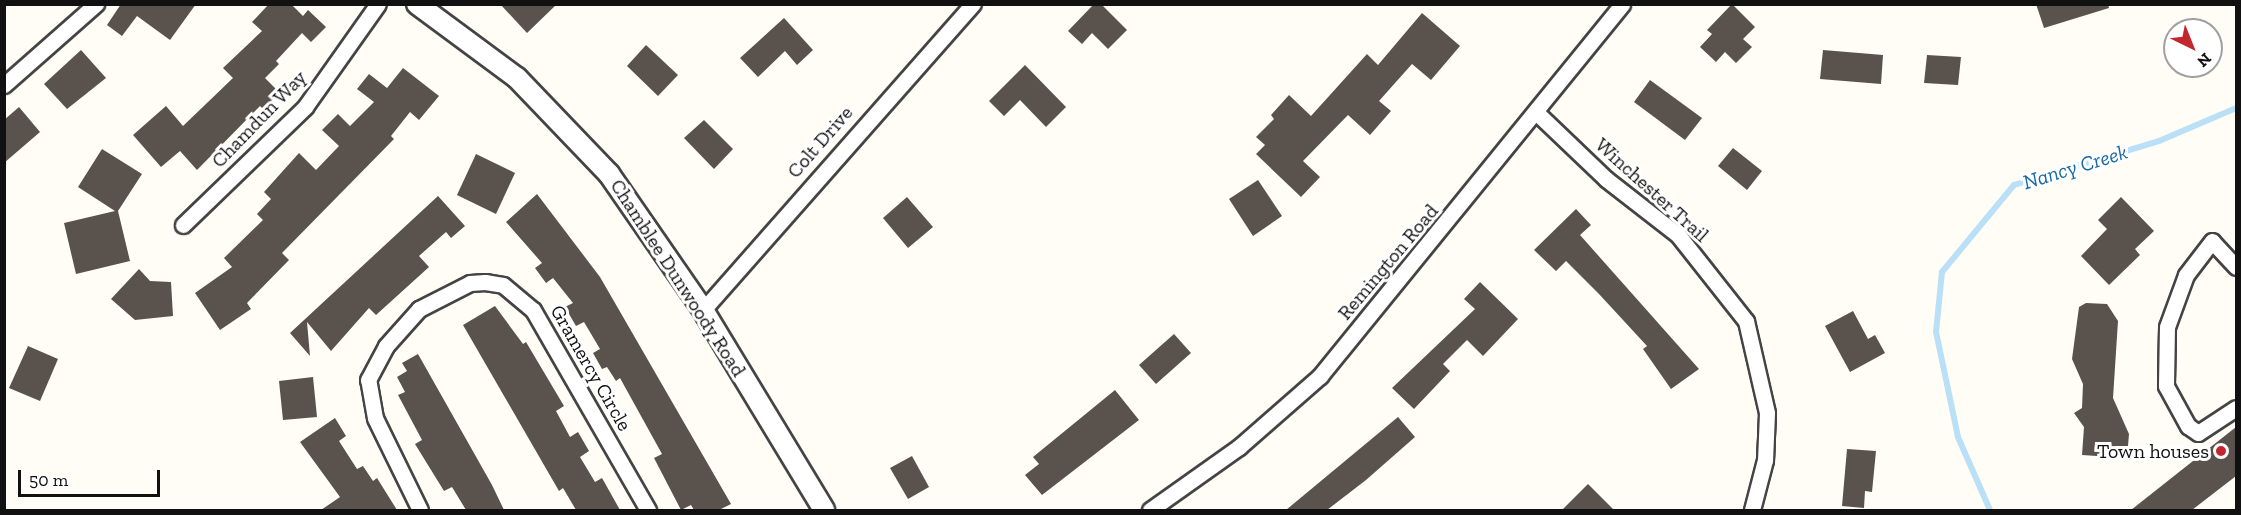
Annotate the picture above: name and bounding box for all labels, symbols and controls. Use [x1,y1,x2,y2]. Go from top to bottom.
north arrow [2163,18,2223,78]
text: N [2193,49,2215,71]
street label: Chamdun Way [206,65,312,173]
street label: Colt Drive [782,101,858,183]
street label: Winchester Trail [1590,133,1714,247]
water label: Nancy Creek [2020,139,2130,195]
street label: Chamblee Dunwoody Road [605,175,751,381]
street label: Remington Road [1333,199,1443,325]
street label: Gramercy Circle [545,301,637,435]
place label: Town houses [2097,439,2209,463]
marker: Town houses [2214,444,2228,458]
scale bar [21,458,164,496]
text: 50 m [29,469,68,491]

